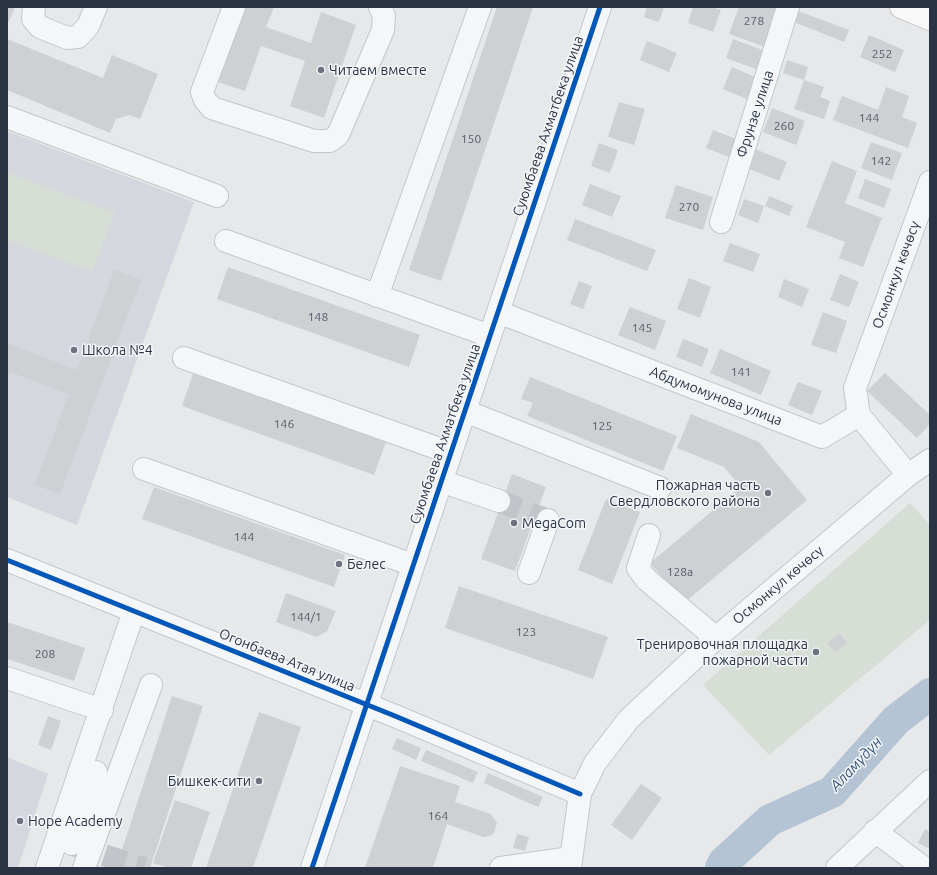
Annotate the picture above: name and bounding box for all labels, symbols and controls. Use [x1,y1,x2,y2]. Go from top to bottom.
house number: 278 [744,14,764,28]
street label: Суюмбаева Ахматбека улица [509,34,587,218]
house number: 252 [872,47,892,61]
place label: Читаем вместе [329,62,427,78]
marker: Читаем вместе [316,65,326,75]
street label: Фрунзе улица [733,68,777,160]
house number: 144 [859,111,879,125]
house number: 260 [774,119,794,133]
house number: 150 [461,132,481,146]
house number: 142 [871,154,891,168]
house number: 270 [679,200,699,214]
street label: Осмонкул көчөсү [869,219,923,331]
house number: 148 [308,310,328,324]
house number: 145 [632,321,652,335]
place label: Школа №4 [82,342,153,358]
street label: Суюмбаева Ахматбека улица [406,342,484,526]
marker: Школа №4 [69,345,79,355]
street label: Абдумомунова улица [647,363,785,429]
house number: 141 [731,365,751,379]
house number: 146 [274,417,294,431]
house number: 125 [592,419,612,433]
place label: Пожарная часть Свердловского района [609,477,760,510]
marker: Пожарная часть Свердловского района [763,488,773,498]
place label: MegaCom [522,515,586,531]
marker: MegaCom [509,518,519,528]
house number: 144 [234,530,254,544]
street label: Осмонкул көчөсү [729,542,827,628]
place label: Белес [347,556,386,572]
marker: Белес [334,559,344,569]
house number: 128а [667,565,693,579]
house number: 144/1 [290,610,322,624]
street label: Огонбаева Атая улица [216,625,358,695]
house number: 123 [516,625,536,639]
place label: Тренировочная площадка пожарной части [637,636,808,668]
house number: 208 [35,647,55,661]
marker: Тренировочная площадка пожарной части [811,647,821,657]
water label: Аламүдүн [826,733,886,795]
place label: Бишкек-сити [168,773,251,789]
marker: Бишкек-сити [254,776,264,786]
house number: 164 [428,809,448,823]
place label: Hope Academy [28,813,123,829]
marker: Hope Academy [15,816,25,826]

